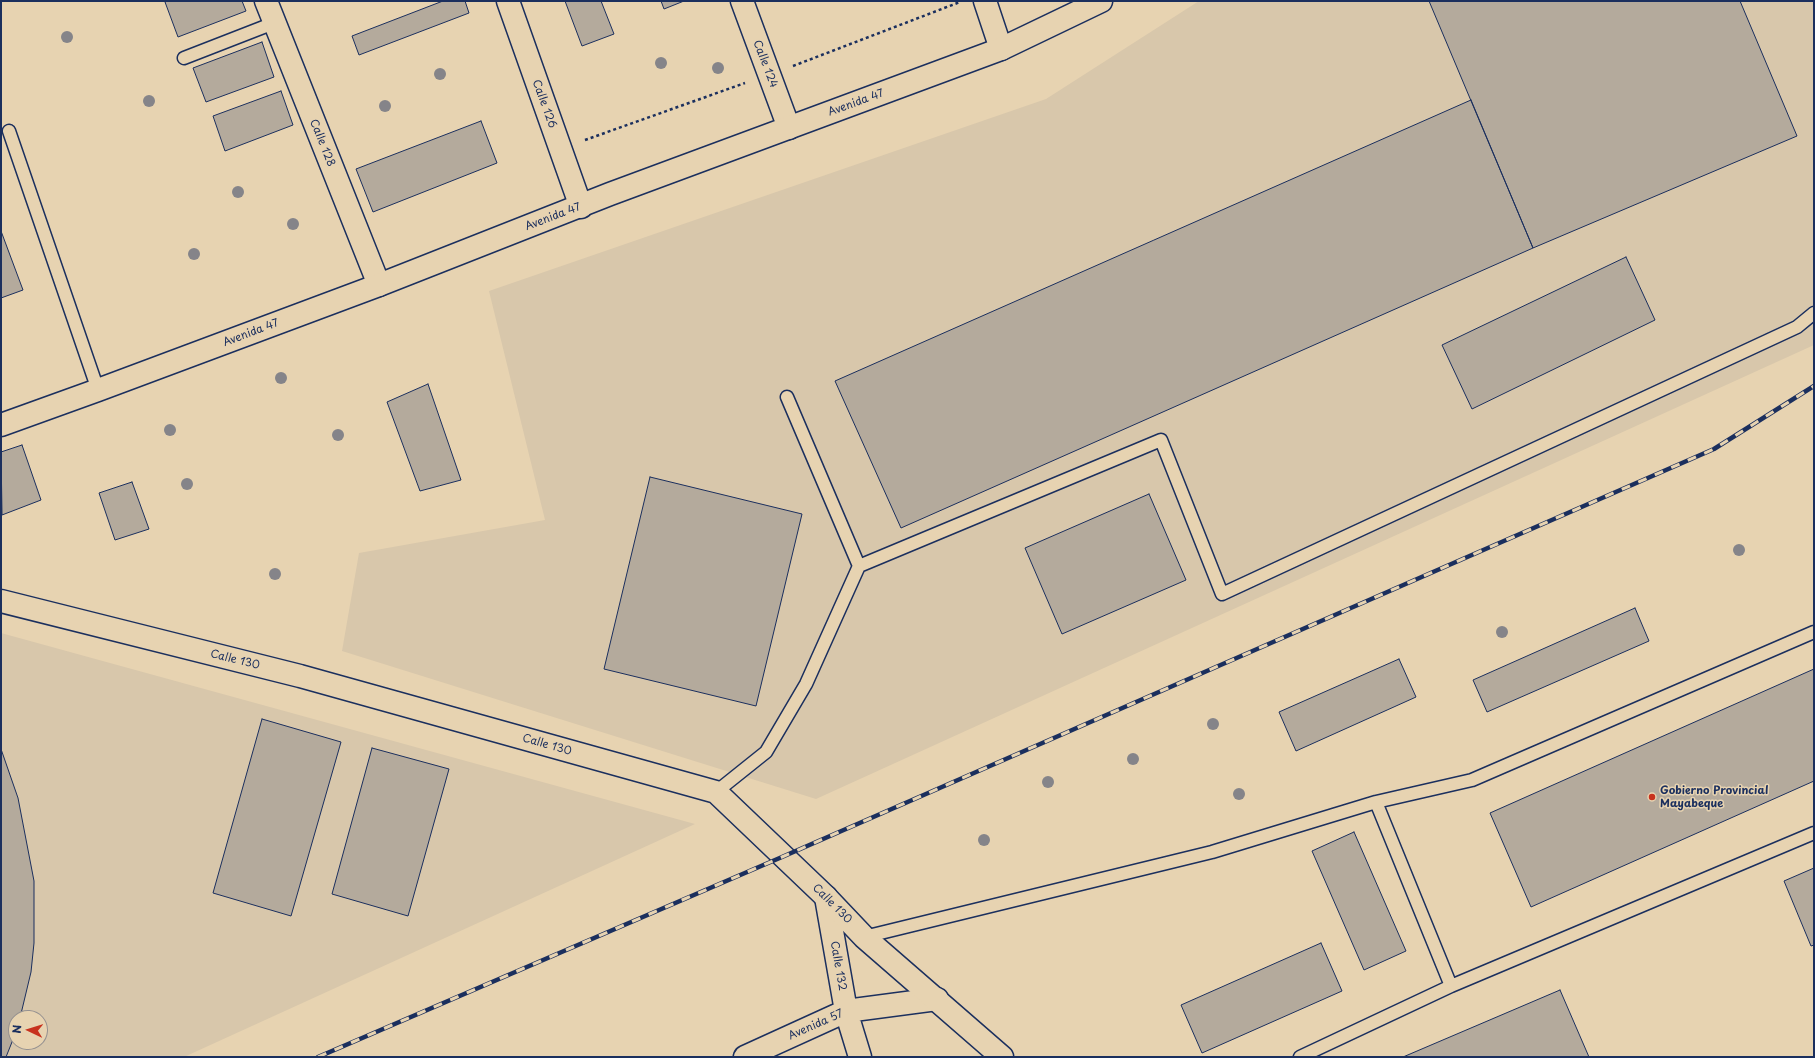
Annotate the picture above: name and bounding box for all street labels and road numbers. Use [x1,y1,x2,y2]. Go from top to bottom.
street label: Calle 124 [750,38,780,90]
street label: Calle 126 [529,78,559,130]
street label: Avenida 47 [826,87,886,119]
street label: Calle 128 [307,117,337,169]
street label: Avenida 47 [523,200,583,234]
street label: Avenida 47 [221,316,281,350]
street label: Calle 130 [209,647,261,673]
street label: Calle 130 [521,732,573,758]
street label: Calle 130 [809,881,855,927]
street label: Calle 132 [827,940,849,992]
street label: Avenida 57 [786,1007,846,1043]

